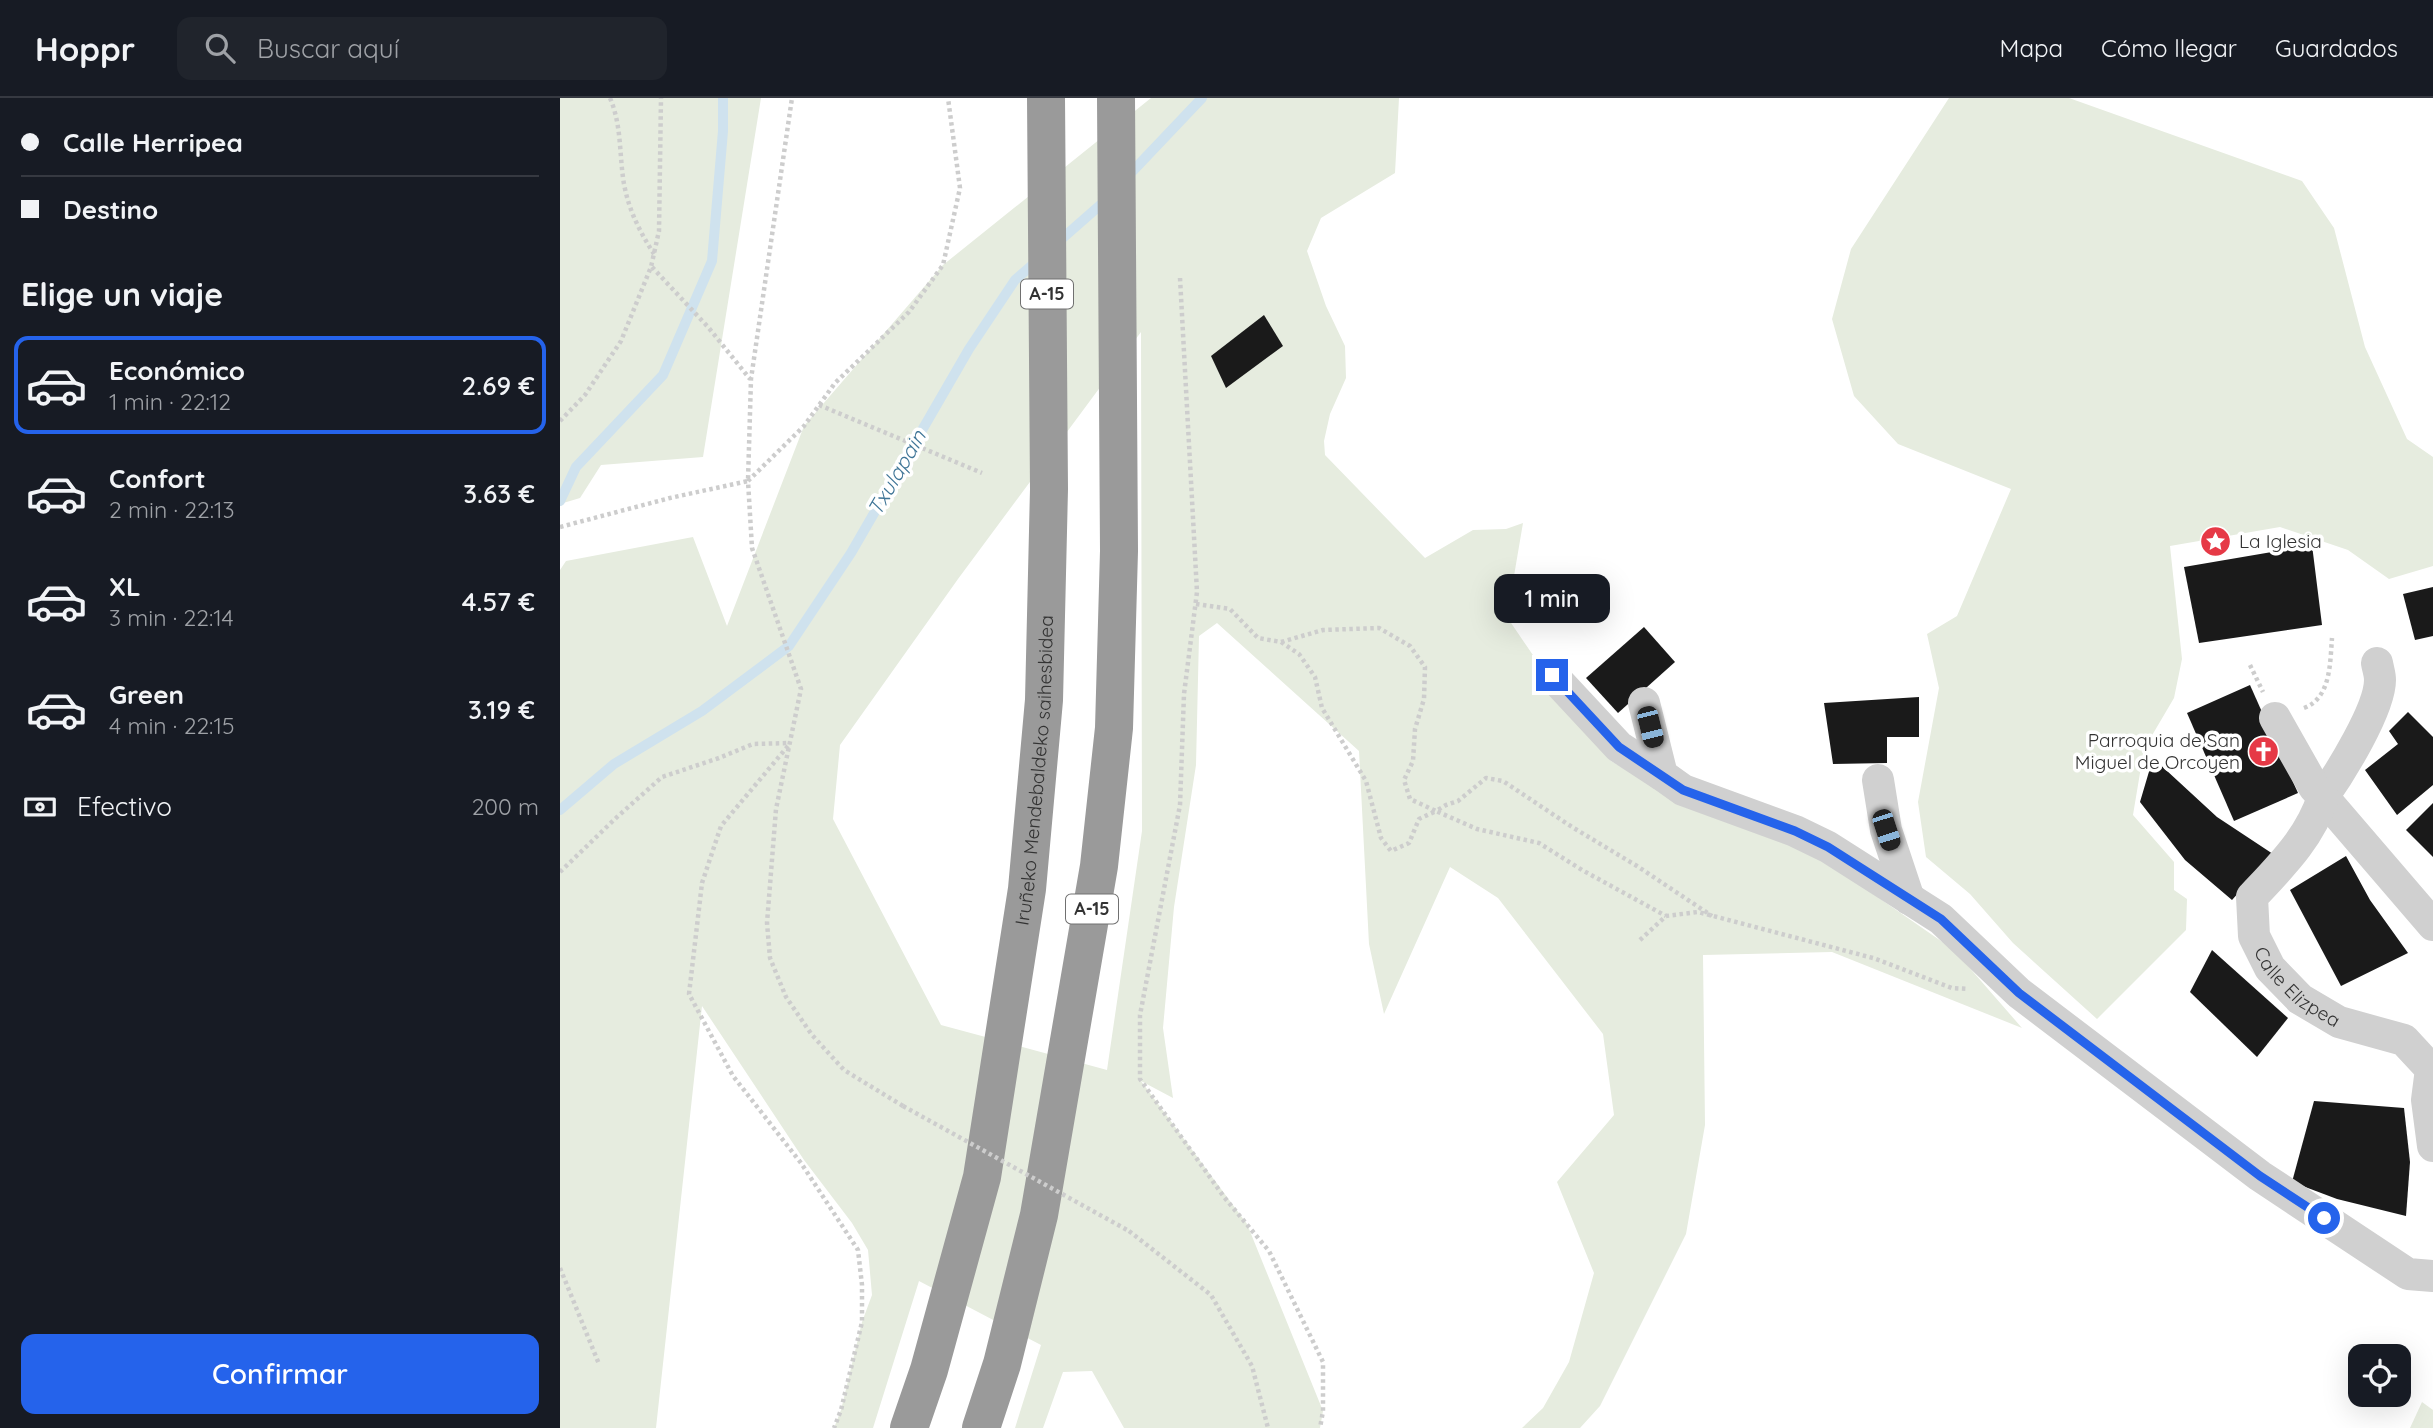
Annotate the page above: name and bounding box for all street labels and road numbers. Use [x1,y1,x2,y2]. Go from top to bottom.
road number: A-15 [1021,280,1073,308]
street label: Iruñeko Mendebaldeko saihesbidea [1009,615,1058,927]
road number: A-15 [1066,894,1118,924]
street label: Calle Elizpea [2249,942,2345,1032]

